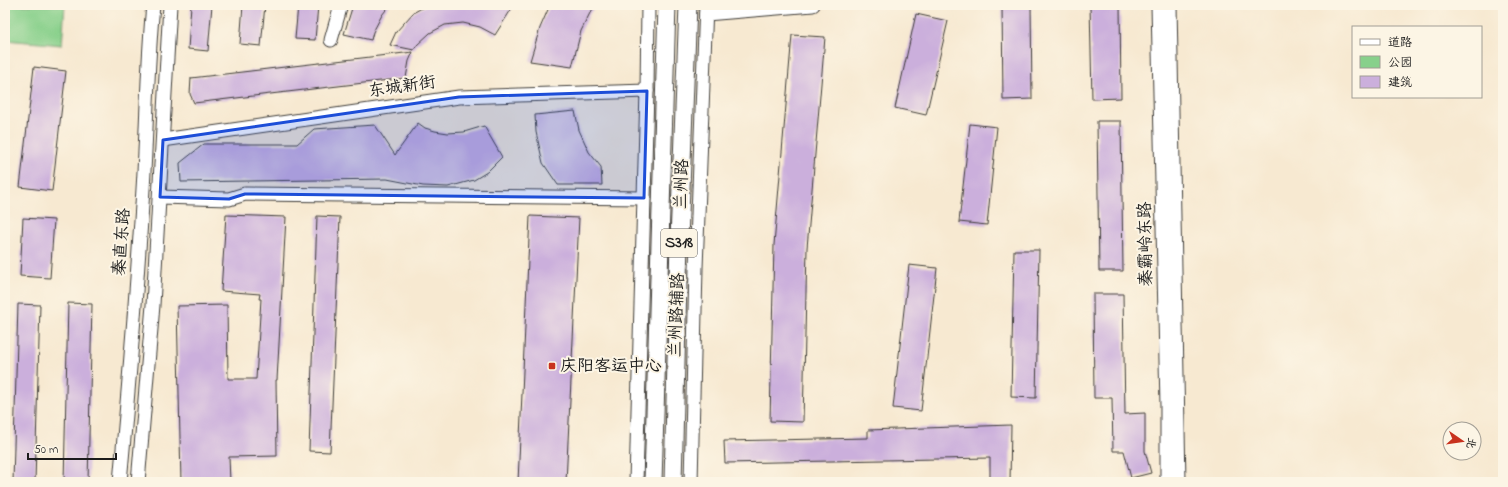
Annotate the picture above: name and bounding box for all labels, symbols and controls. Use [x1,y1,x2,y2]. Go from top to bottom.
legend [1352,26,1482,98]
text: 道路 [1388,34,1412,52]
text: 公园 [1388,54,1412,72]
street label: 东城新街 [367,70,437,104]
text: 建筑 [1388,74,1412,92]
street label: 兰州路 [669,158,695,210]
street label: 秦霸岭东路 [1133,201,1159,287]
street label: 秦直东路 [107,207,137,277]
road number: S318 [661,229,697,257]
street label: 兰州路辅路 [663,272,691,358]
place label: 庆阳客运中心 [560,354,662,379]
marker: 庆阳客运中心 [547,361,557,371]
north arrow [1442,421,1482,461]
scale bar [28,435,116,461]
text: 北 [1462,436,1480,450]
text: 50 m [34,441,58,459]

